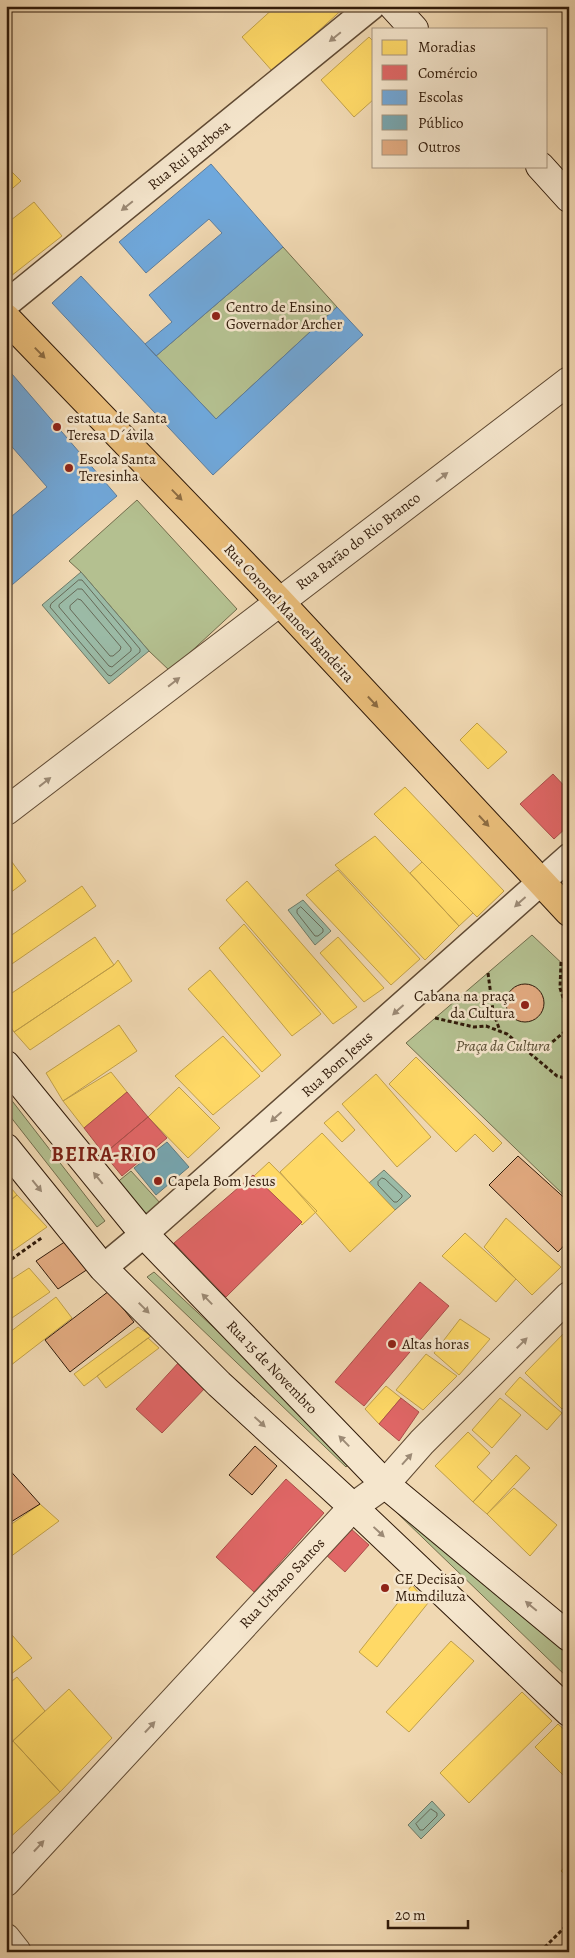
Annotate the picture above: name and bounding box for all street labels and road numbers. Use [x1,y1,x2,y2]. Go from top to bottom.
street label: Rua Rui Barbosa [144,116,234,194]
street label: Rua Barão do Rio Branco [292,488,424,594]
street label: Rua Coronel Manoel Bandeira [220,540,358,686]
street label: Rua Bom Jesus [297,1027,377,1101]
street label: Rua 15 de Novembro [222,1316,322,1418]
street label: Rua Urbano Santos [235,1533,329,1633]

